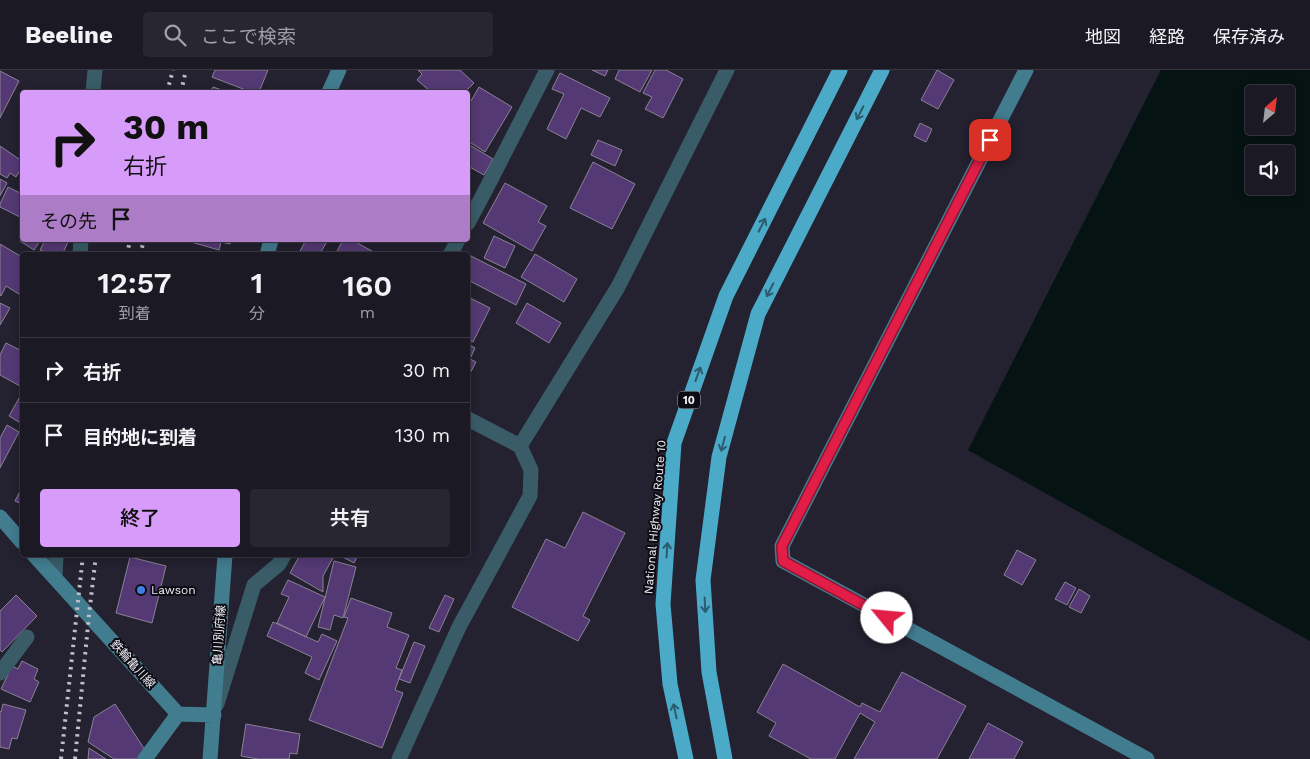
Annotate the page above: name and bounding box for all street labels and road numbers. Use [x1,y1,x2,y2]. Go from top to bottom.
road number: 10 [678,392,700,408]
street label: National Highway Route 10 [641,439,669,595]
street label: 亀川別府線 [210,605,228,665]
street label: 鉄輪亀川線 [108,637,158,691]

